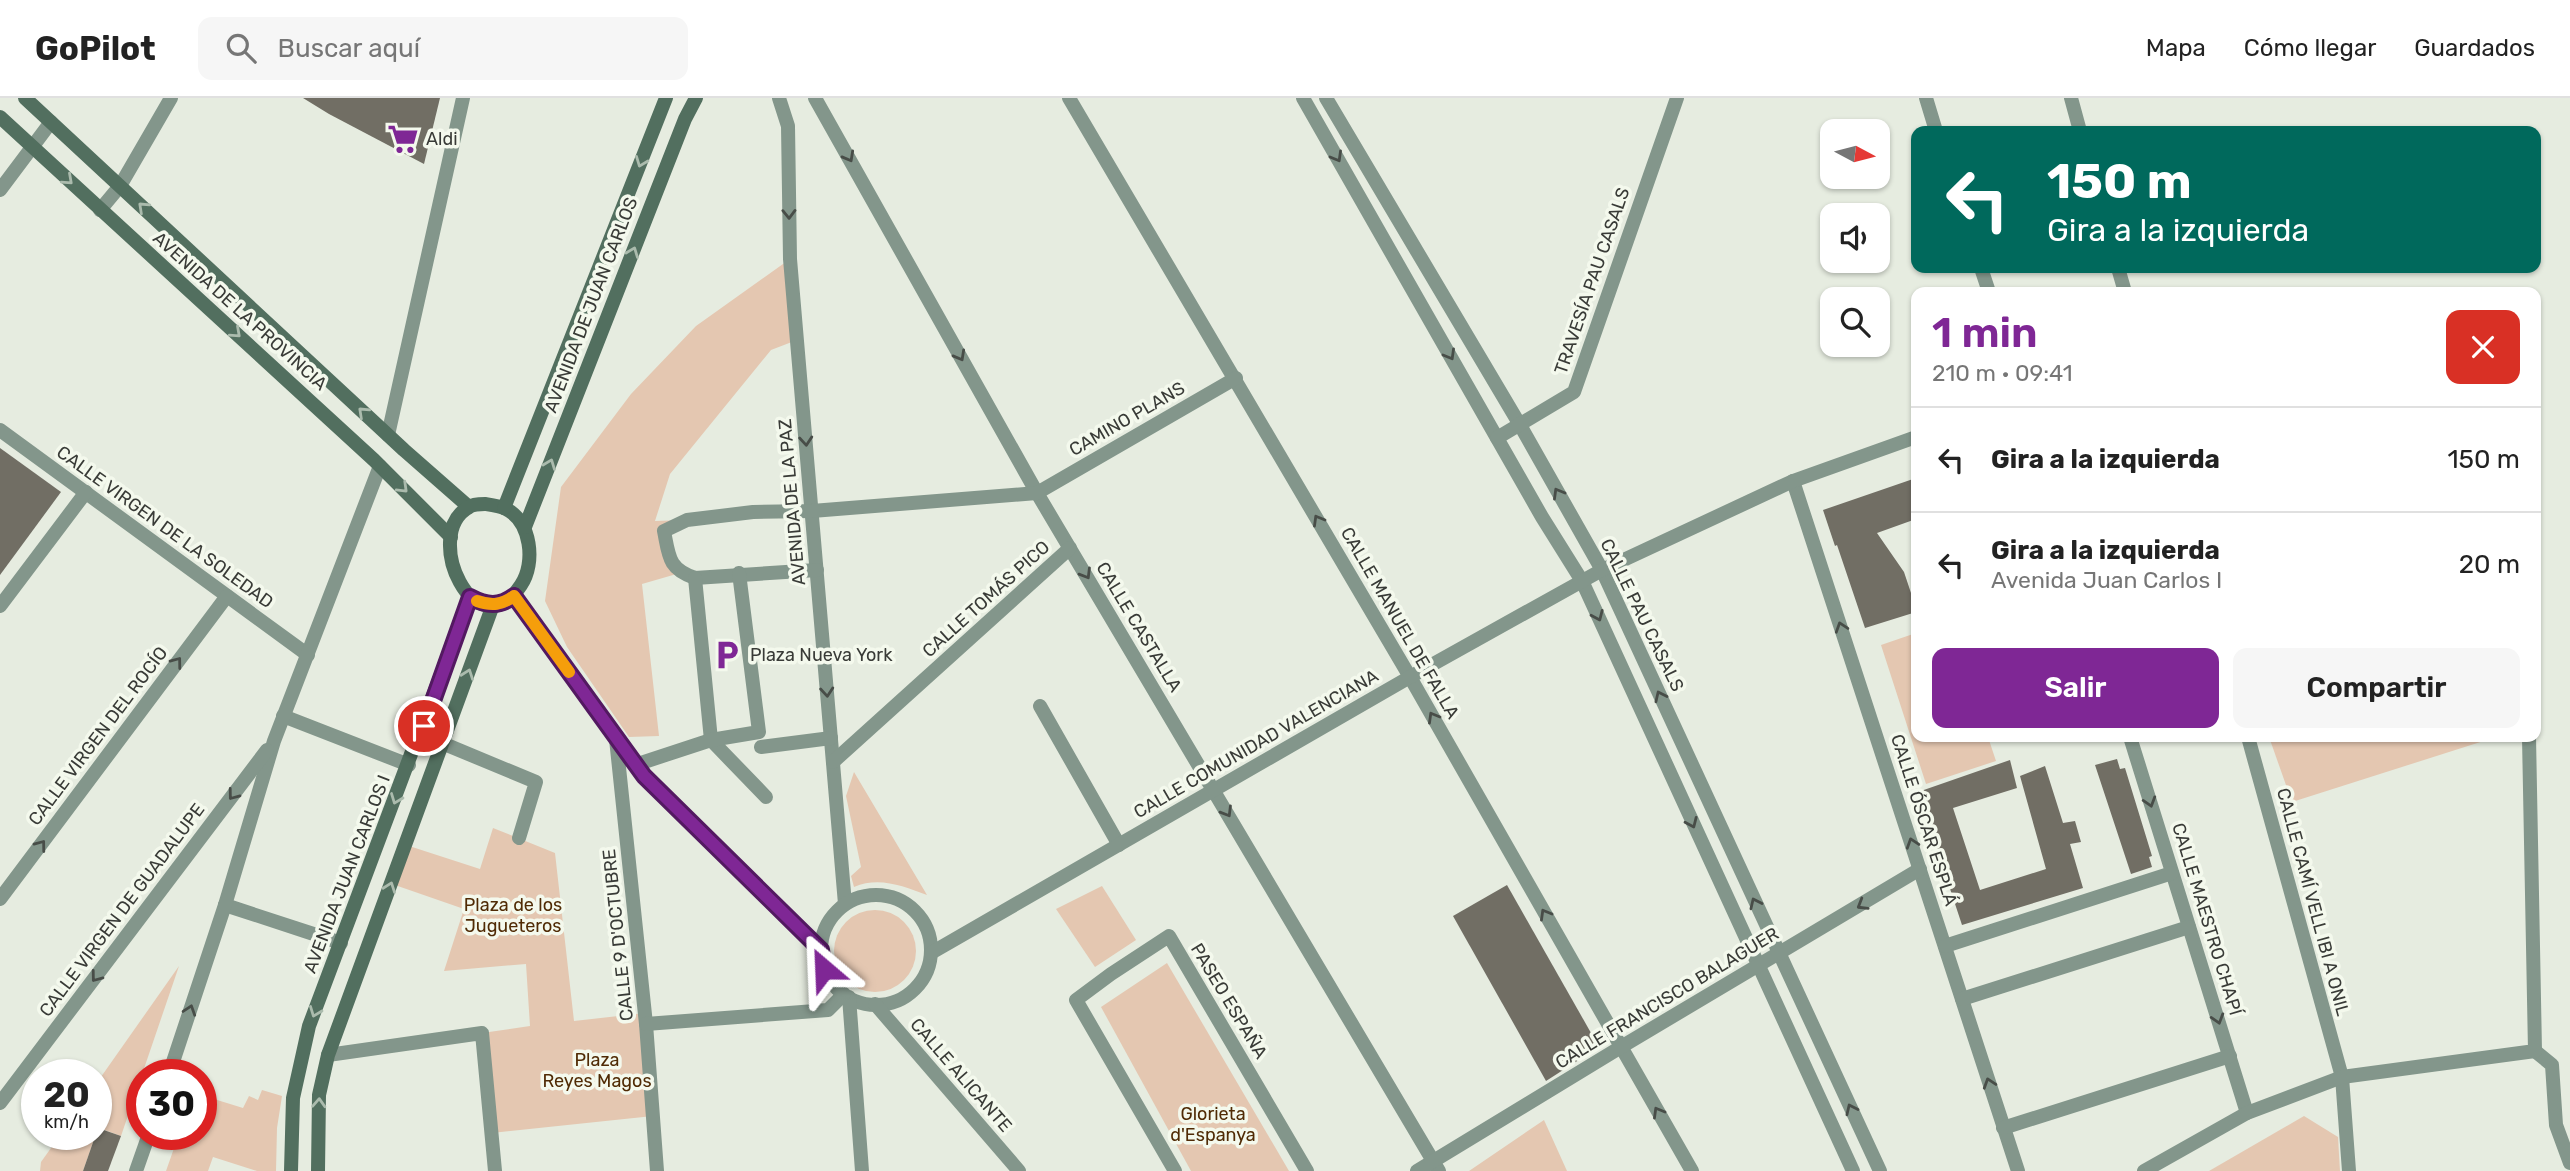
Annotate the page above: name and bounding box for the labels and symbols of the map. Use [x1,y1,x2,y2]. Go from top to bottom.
north arrow [1820,119,1890,189]
supermarket icon: Aldi [386,122,420,156]
place label: Aldi [426,128,458,150]
one-way arrow [841,150,854,163]
one-way arrow [1329,150,1342,163]
one-way arrow [635,155,649,167]
one-way arrow [60,172,73,184]
street label: TRAVESÍA PAU CASALS [1550,185,1634,377]
street label: AVENIDA DE JUAN CARLOS [540,194,642,416]
one-way arrow [138,203,151,216]
one-way arrow [781,209,797,219]
street label: AVENIDA DE LA PROVINCIA [148,227,332,395]
one-way arrow [624,247,638,259]
one-way arrow [228,325,241,338]
one-way arrow [1441,347,1454,360]
one-way arrow [952,348,965,361]
street label: CAMINO PLANS [1065,377,1189,461]
one-way arrow [358,408,371,420]
street label: AVENIDA DE LA PAZ [774,418,810,586]
one-way arrow [798,435,813,446]
street label: CALLE VIRGEN DE LA SOLEDAD [52,441,278,613]
one-way arrow [541,458,555,470]
one-way arrow [395,480,408,493]
one-way arrow [1553,488,1566,500]
one-way arrow [1314,515,1327,528]
street label: CALLE MANUEL DE FALLA [1336,523,1464,723]
street label: CALLE PAU CASALS [1595,535,1689,695]
street label: CALLE TOMÁS PICO [918,536,1054,662]
street label: CALLE CASTALLA [1092,558,1186,696]
one-way arrow [1078,567,1091,580]
one-way arrow [1590,609,1604,621]
one-way arrow [1835,621,1849,634]
parking icon: Plaza Nueva York [710,638,744,672]
street label: CALLE VIRGEN DEL ROCÍO [24,642,172,830]
place label: Plaza Nueva York [750,644,893,666]
one-way arrow [169,658,181,670]
street label: CALLE COMUNIDAD VALENCIANA [1130,665,1382,823]
one-way arrow [459,668,473,680]
one-way arrow [819,686,834,697]
one-way arrow [1654,691,1668,704]
pin [394,696,454,756]
one-way arrow [1428,711,1441,724]
street label: CALLE ÓSCAR ESPLÁ [1886,732,1962,908]
street label: AVENIDA JUAN CARLOS I [299,772,395,976]
street label: CALLE CAMÍ VELL IBI A ONIL [2272,786,2354,1018]
one-way arrow [228,787,241,800]
one-way arrow [390,793,404,805]
one-way arrow [2142,795,2156,808]
street label: CALLE VIRGEN DE GUADALUPE [35,799,209,1021]
one-way arrow [1218,805,1231,818]
one-way arrow [1684,816,1698,829]
street label: CALLE MAESTRO CHAPÍ [2167,820,2247,1019]
one-way arrow [1905,837,1920,849]
one-way arrow [33,840,45,852]
street label: CALLE 9 D'OCTUBRE [598,848,638,1022]
one-way arrow [382,882,396,894]
park label: Plaza de los Jugueteros [464,894,562,937]
one-way arrow [1856,896,1869,909]
one-way arrow [1749,898,1763,910]
one-way arrow [1541,909,1554,922]
street label: CALLE FRANCISCO BALAGUER [1551,922,1783,1073]
position arrow [787,932,861,1006]
street label: PASEO ESPAÑA [1186,939,1272,1063]
one-way arrow [91,969,104,982]
one-way arrow [182,1004,196,1016]
one-way arrow [309,1005,323,1017]
one-way arrow [2210,1012,2224,1025]
street label: CALLE ALICANTE [905,1013,1017,1137]
park label: Plaza Reyes Magos [542,1049,652,1092]
speed limit sign: 30 [126,1059,217,1150]
one-way arrow [1983,1077,1997,1090]
one-way arrow [312,1097,327,1108]
park label: Glorieta d'Espanya [1170,1103,1256,1146]
one-way arrow [1845,1104,1859,1116]
one-way arrow [1654,1106,1667,1119]

